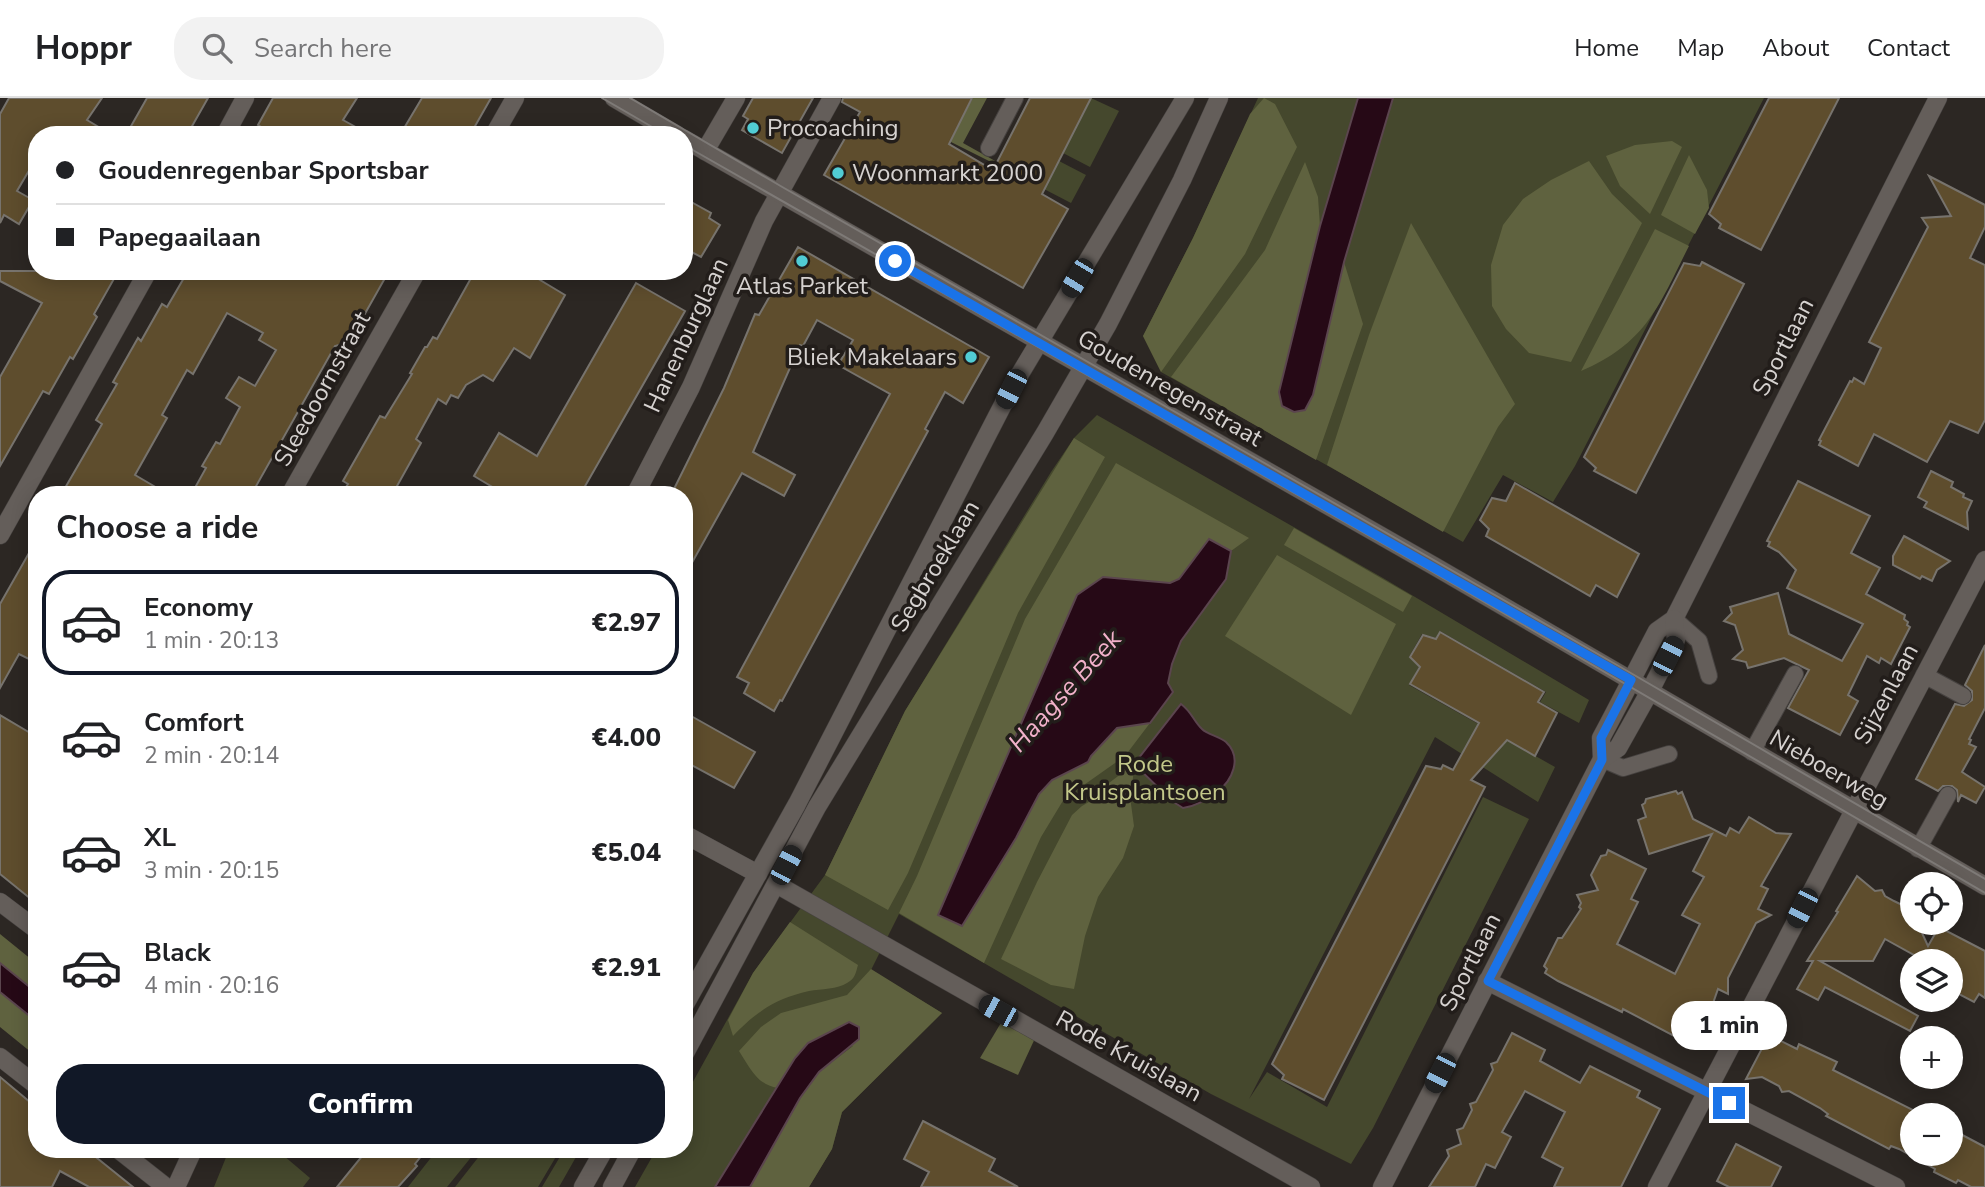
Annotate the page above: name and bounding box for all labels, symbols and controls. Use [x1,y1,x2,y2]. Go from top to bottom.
search box [174,17,664,80]
text: Hoppr [35,26,132,71]
icon: search [198,29,236,67]
text: Search here [254,31,392,66]
text: Home [1574,32,1639,64]
text: Map [1677,32,1724,64]
text: About [1762,32,1829,64]
text: Contact [1867,32,1950,64]
place label: Procoaching [767,112,899,144]
marker: Procoaching [745,120,761,136]
text: Goudenregenbar Sportsbar [98,153,429,188]
place label: Woonmarkt 2000 [852,157,1043,189]
marker: Woonmarkt 2000 [830,165,846,181]
text: Papegaailaan [98,220,261,255]
route start [879,245,911,277]
street label: Hanenburglaan [636,252,736,418]
marker: Atlas Parket [794,253,810,269]
car [1058,255,1097,301]
place label: Atlas Parket [736,270,869,302]
street label: Sportlaan [1745,293,1821,401]
street label: Sleedoornstraat [266,305,378,472]
street label: Goudenregenstraat [1072,322,1269,454]
place label: Bliek Makelaars [787,341,957,373]
marker: Bliek Makelaars [963,349,979,365]
car [993,366,1030,412]
street label: Segbroeklaan [883,494,987,638]
text: Choose a ride [56,506,258,549]
text: Economy [144,590,253,625]
icon: car [60,591,123,654]
text: €2.97 [592,605,661,640]
water label: Haagse Beek [1001,621,1130,760]
text: 1 min · 20:13 [144,625,279,656]
car [1650,633,1687,679]
street label: Sijzenlaan [1846,638,1926,750]
text: Comfort [144,705,244,740]
icon: car [60,706,123,769]
text: €4.00 [592,720,661,755]
street label: Nieboerweg [1764,722,1894,816]
text: 2 min · 20:14 [144,740,279,771]
park label: Rode Kruisplantsoen [1064,748,1226,808]
text: XL [144,820,176,855]
icon: car [60,821,123,884]
text: €5.04 [592,835,661,870]
car [767,842,806,888]
text: 3 min · 20:15 [144,855,279,886]
map controls [1900,872,1963,1166]
button: locate [1900,872,1963,935]
car [1784,885,1821,931]
street label: Sportlaan [1432,908,1508,1016]
text: Black [144,935,211,970]
icon: car [60,936,123,999]
button: layers [1900,949,1963,1012]
text: €2.91 [592,950,661,985]
text: 4 min · 20:16 [144,970,279,1001]
car [975,992,1022,1030]
callout: 1 min [1671,1002,1787,1051]
street label: Rode Kruislaan [1050,1003,1208,1109]
text: 1 min [1699,1010,1759,1041]
button: + [1900,1026,1963,1089]
car [1422,1050,1459,1096]
button: Confirm [56,1064,665,1144]
route end [1713,1087,1745,1119]
button: − [1900,1103,1963,1166]

